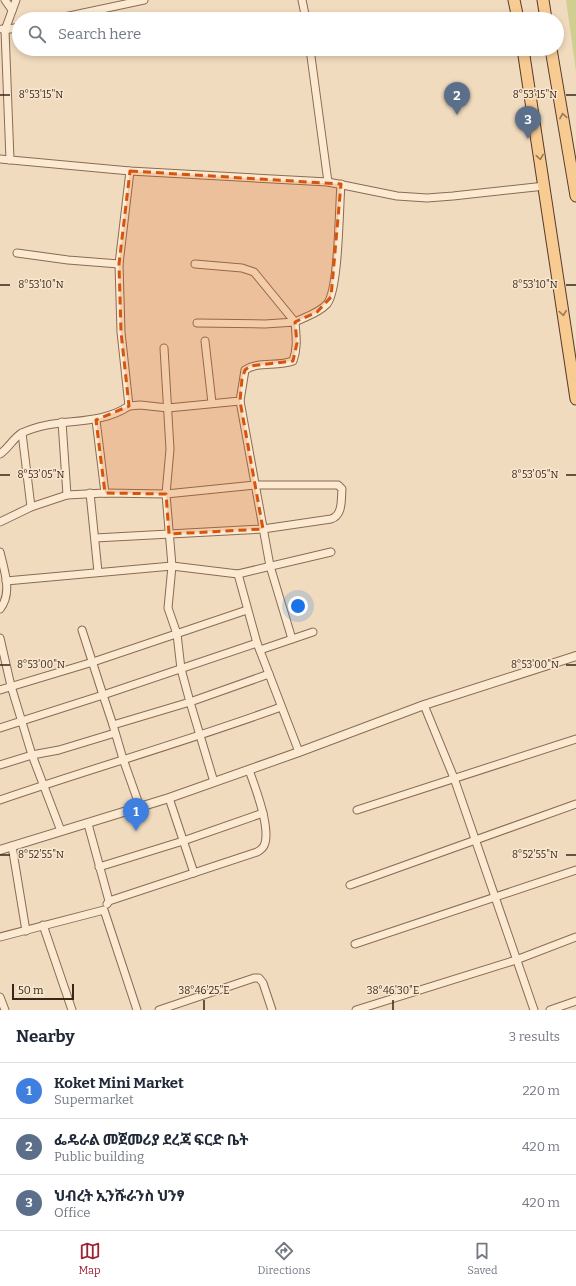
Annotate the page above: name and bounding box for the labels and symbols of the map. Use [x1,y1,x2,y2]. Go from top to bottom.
pin: 2 [444,82,470,115]
text: 8°53'15"N [19,89,63,101]
text: 8°53'15"N [513,89,557,101]
pin: 3 [515,106,541,139]
one-way arrow [559,113,568,119]
one-way arrow [535,154,544,160]
text: 8°53'10"N [18,279,64,291]
text: 8°53'10"N [512,279,558,291]
one-way arrow [558,310,567,316]
text: 8°53'05"N [18,469,65,481]
text: 8°53'05"N [512,469,559,481]
your location [288,596,308,616]
text: 8°53'00"N [17,659,65,671]
text: 8°53'00"N [511,659,559,671]
pin: 1 [123,798,149,831]
text: 8°52'55"N [18,849,64,861]
text: 8°52'55"N [512,849,558,861]
scale bar [12,982,74,1001]
text: 38°46'25"E [178,985,230,997]
text: 38°46'30"E [367,985,419,997]

